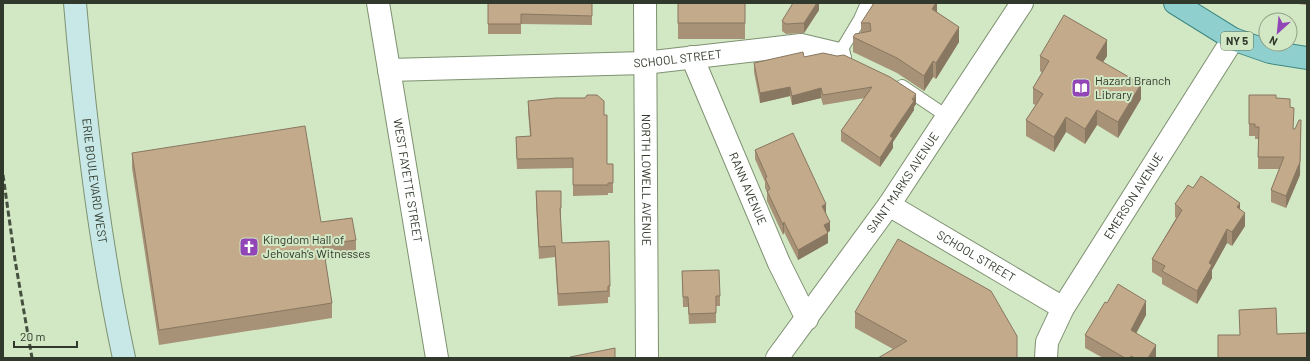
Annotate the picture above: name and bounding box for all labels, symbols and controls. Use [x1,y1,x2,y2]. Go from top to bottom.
north arrow [1258,12,1298,52]
road number: NY 5 [1221,32,1253,50]
text: N [1267,34,1279,49]
street label: SCHOOL STREET [633,46,723,69]
place label: Hazard Branch Library [1095,73,1171,101]
library icon: Hazard Branch Library [1070,77,1092,99]
street label: NORTH LOWELL AVENUE [640,114,654,246]
street label: WEST FAYETTE STREET [391,117,426,244]
street label: ERIE BOULEVARD WEST [80,118,111,245]
street label: SAINT MARKS AVENUE [863,129,941,235]
street label: RANN AVENUE [727,150,770,227]
street label: EMERSON AVENUE [1100,150,1165,241]
street label: SCHOOL STREET [935,227,1018,284]
place label: Kingdom Hall of Jehovah’s Witnesses [263,232,371,260]
church icon: Kingdom Hall of Jehovah’s Witnesses [238,236,260,258]
scale bar [14,323,77,349]
text: 20 m [20,329,46,343]

